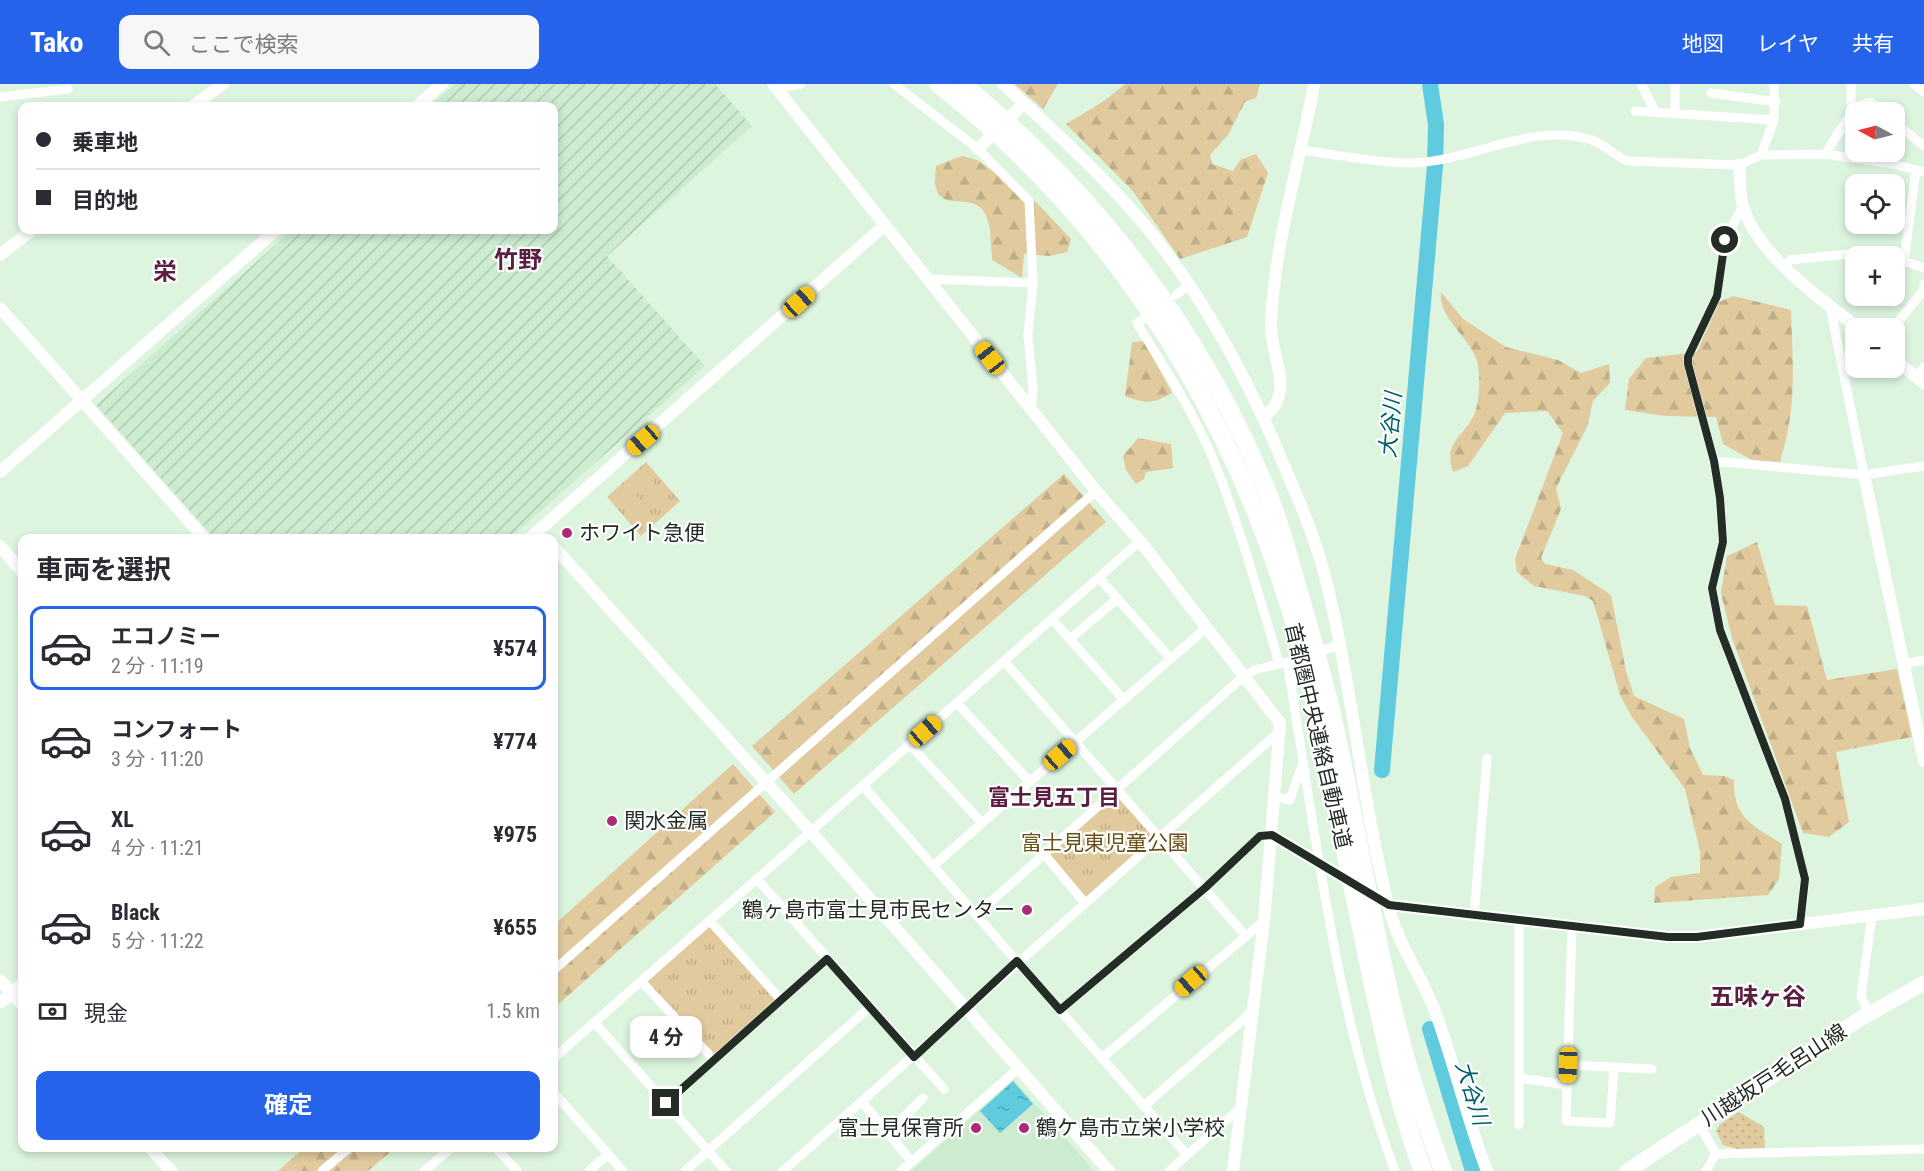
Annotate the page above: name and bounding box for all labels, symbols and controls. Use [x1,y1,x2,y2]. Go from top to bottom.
search box [119,15,539,69]
text: Tako [30,26,83,59]
icon: search [140,26,173,59]
text: ここで検索 [188,32,298,57]
text: 地図 [1682,32,1724,56]
text: レイヤ [1757,32,1819,56]
text: 共有 [1852,32,1894,56]
north arrow [1845,102,1905,162]
map controls [1845,102,1905,378]
text: 乗車地 [72,130,138,155]
button: locate [1845,174,1905,234]
text: 目的地 [72,188,138,213]
route start [1711,226,1738,253]
district label: 竹野 [494,246,542,274]
button: + [1845,246,1905,306]
district label: 栄 [153,258,177,286]
car [780,283,818,321]
button: − [1845,318,1905,378]
car [972,338,1008,378]
water label: 大谷川 [1375,389,1406,459]
car [624,421,662,459]
place label: ホワイト急便 [579,521,705,545]
marker: ホワイト急便 [560,526,574,540]
text: 車両を選択 [36,554,171,586]
icon: car [39,621,93,675]
street label: 首都圏中央連絡自動車道 [1280,621,1356,851]
text: エコノミー [111,624,221,649]
text: ¥574 [493,636,537,661]
text: 2 分 · 11:19 [111,654,204,678]
car [906,712,944,750]
icon: car [39,714,93,768]
text: コンフォート [111,717,242,742]
text: ¥774 [493,729,537,754]
car [1041,736,1079,774]
text: 3 分 · 11:20 [111,747,204,771]
district label: 富士見五丁目 [988,785,1120,810]
icon: car [39,807,93,861]
text: XL [111,807,134,832]
place label: 関水金属 [624,809,708,833]
marker: 関水金属 [605,814,619,828]
text: ¥975 [493,822,537,847]
park label: 富士見東児童公園 [1021,831,1189,855]
text: 4 分 · 11:21 [111,836,204,860]
place label: 鶴ヶ島市富士見市民センター [742,898,1015,922]
icon: car [39,900,93,954]
text: Black [111,900,160,925]
marker: 鶴ヶ島市富士見市民センター [1020,903,1034,917]
text: ¥655 [493,915,537,940]
text: 5 分 · 11:22 [111,929,204,953]
car [1172,962,1210,1000]
district label: 五味ヶ谷 [1710,983,1806,1011]
icon: cash [36,995,69,1028]
text: 1.5 km [486,999,540,1023]
text: 現金 [84,1001,128,1026]
callout: 4 分 [630,1016,702,1058]
street label: 川越坂戸毛呂山線 [1697,1019,1851,1131]
text: 4 分 [649,1025,683,1049]
car [1558,1047,1578,1083]
water label: 大谷川 [1451,1058,1495,1130]
button: 確定 [36,1071,540,1140]
route end [652,1089,679,1116]
place label: 富士見保育所 [838,1116,964,1140]
place label: 鶴ケ島市立栄小学校 [1036,1116,1225,1140]
marker: 富士見保育所 [969,1121,983,1135]
marker: 鶴ケ島市立栄小学校 [1017,1121,1031,1135]

